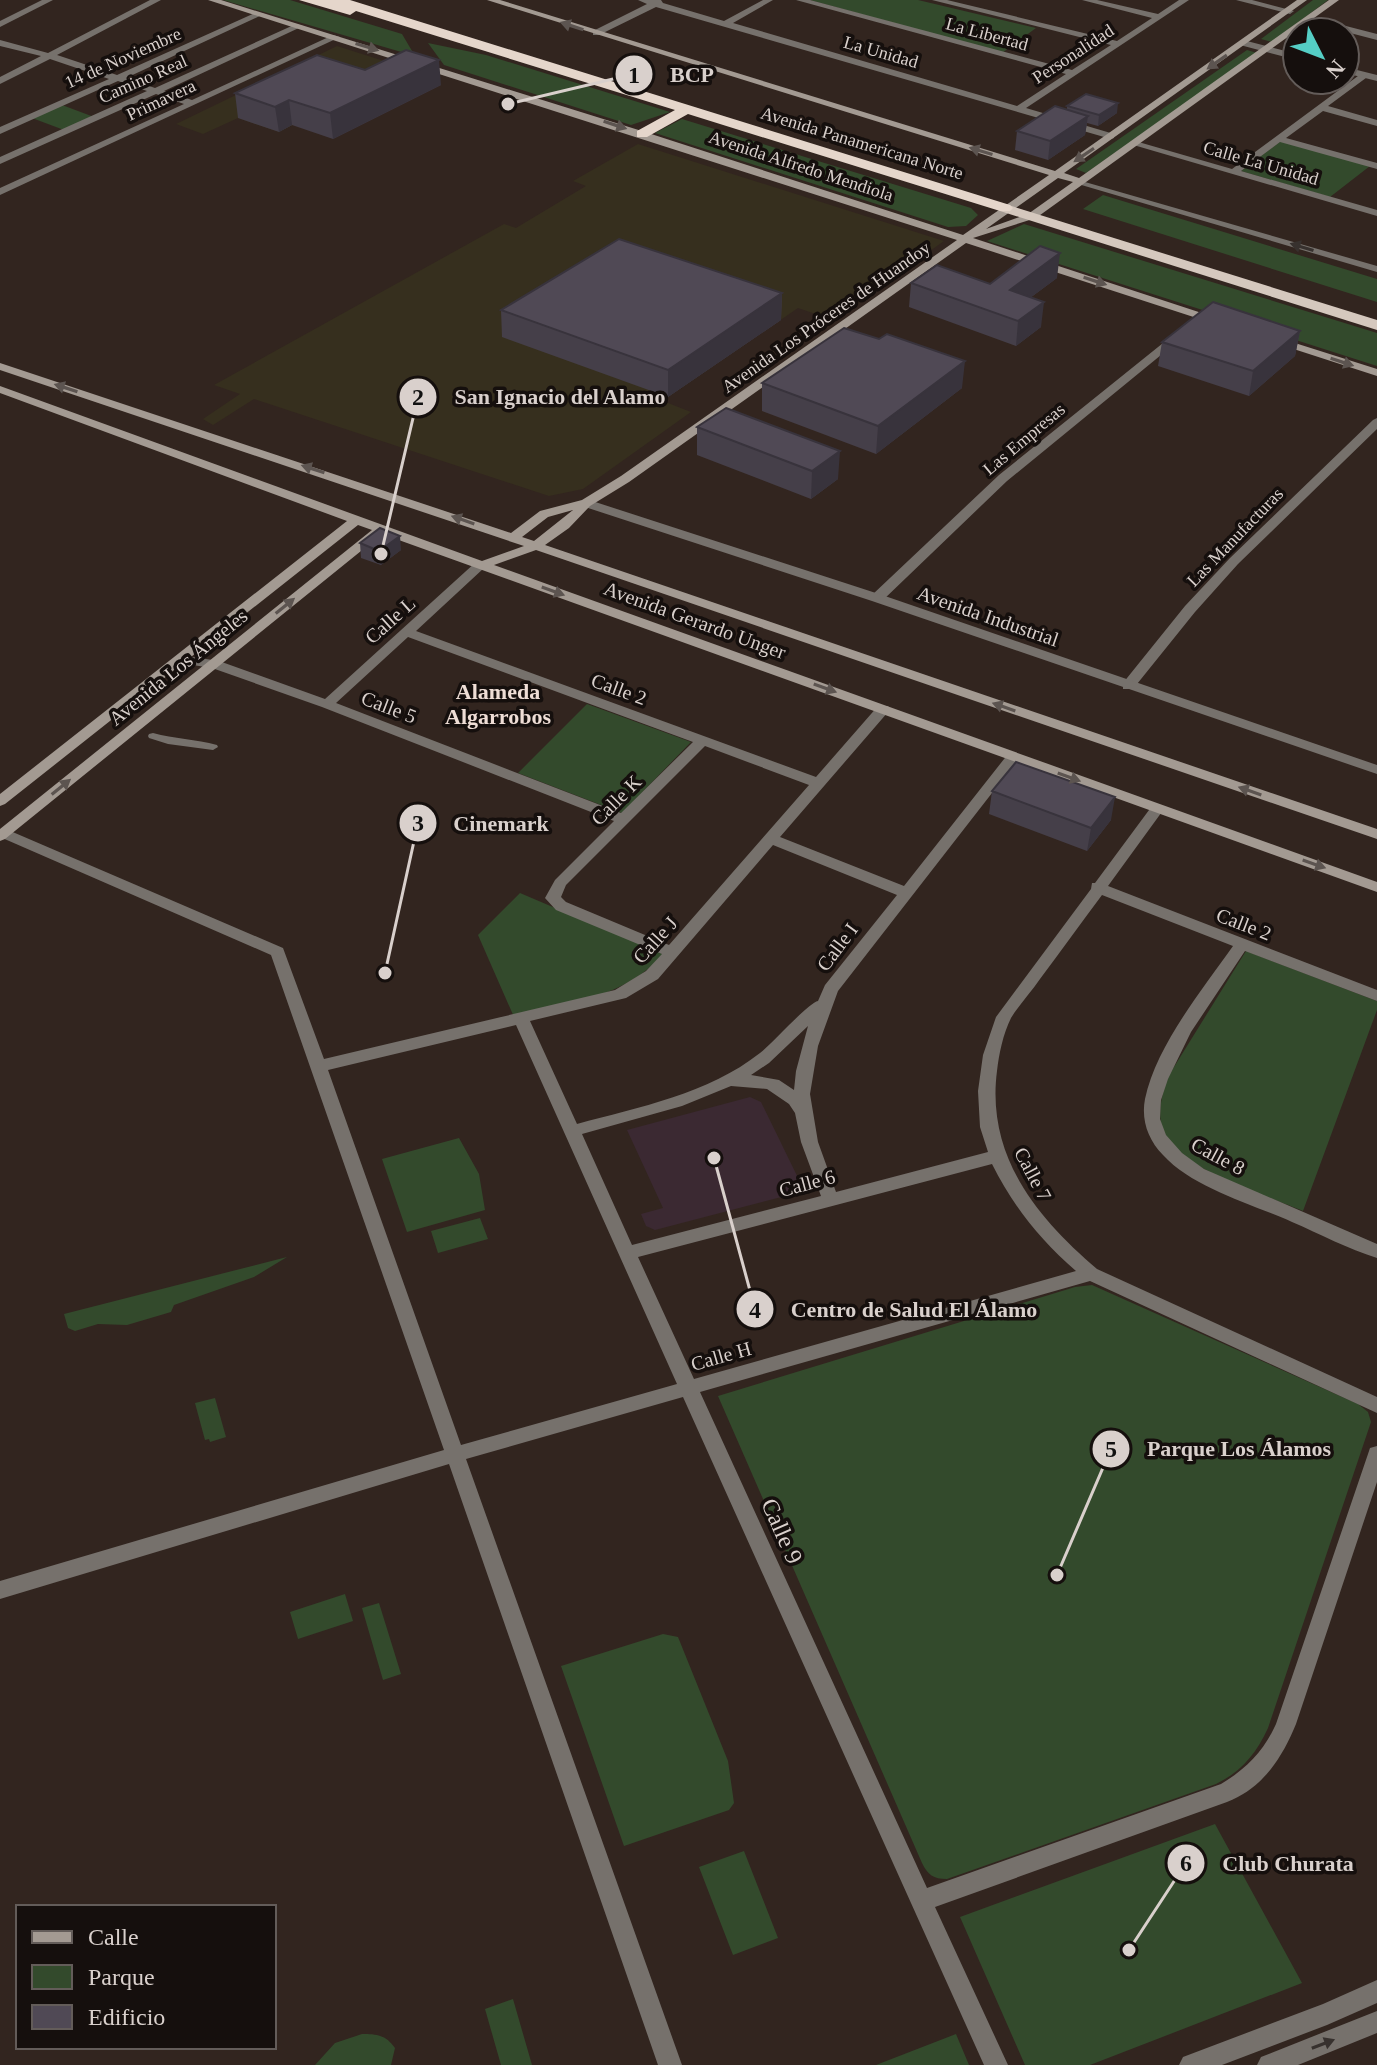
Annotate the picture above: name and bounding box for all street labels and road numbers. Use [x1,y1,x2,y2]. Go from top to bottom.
street label: La Libertad [944,13,1030,55]
street label: Personalidad [1029,20,1117,88]
street label: 14 de Noviembre [62,23,184,93]
street label: La Unidad [841,32,921,72]
street label: Camino Real [96,51,190,107]
street label: Primavera [123,75,199,125]
street label: Avenida Panamericana Norte [758,103,966,183]
street label: Avenida Alfredo Mendiola [706,127,896,205]
street label: Calle La Unidad [1201,137,1321,189]
street label: Avenida Los Próceres de Huandoy [718,237,934,397]
street label: Las Empresas [979,399,1069,479]
street label: Las Manufacturas [1183,483,1287,591]
street label: Avenida Gerardo Unger [601,577,789,664]
street label: Avenida Industrial [914,582,1062,651]
street label: Calle L [361,592,419,648]
street label: Avenida Los Ángeles [104,604,252,730]
street label: Calle 2 [588,669,650,709]
street label: Calle 5 [358,686,420,728]
street label: Calle K [586,770,646,830]
street label: Calle 2 [1213,903,1275,945]
street label: Calle J [628,912,682,968]
street label: Calle I [812,919,862,975]
street label: Calle 8 [1188,1133,1248,1179]
street label: Calle 7 [1010,1144,1056,1204]
street label: Calle 6 [777,1165,837,1201]
street label: Calle H [688,1337,754,1375]
street label: Calle 9 [756,1494,808,1568]

